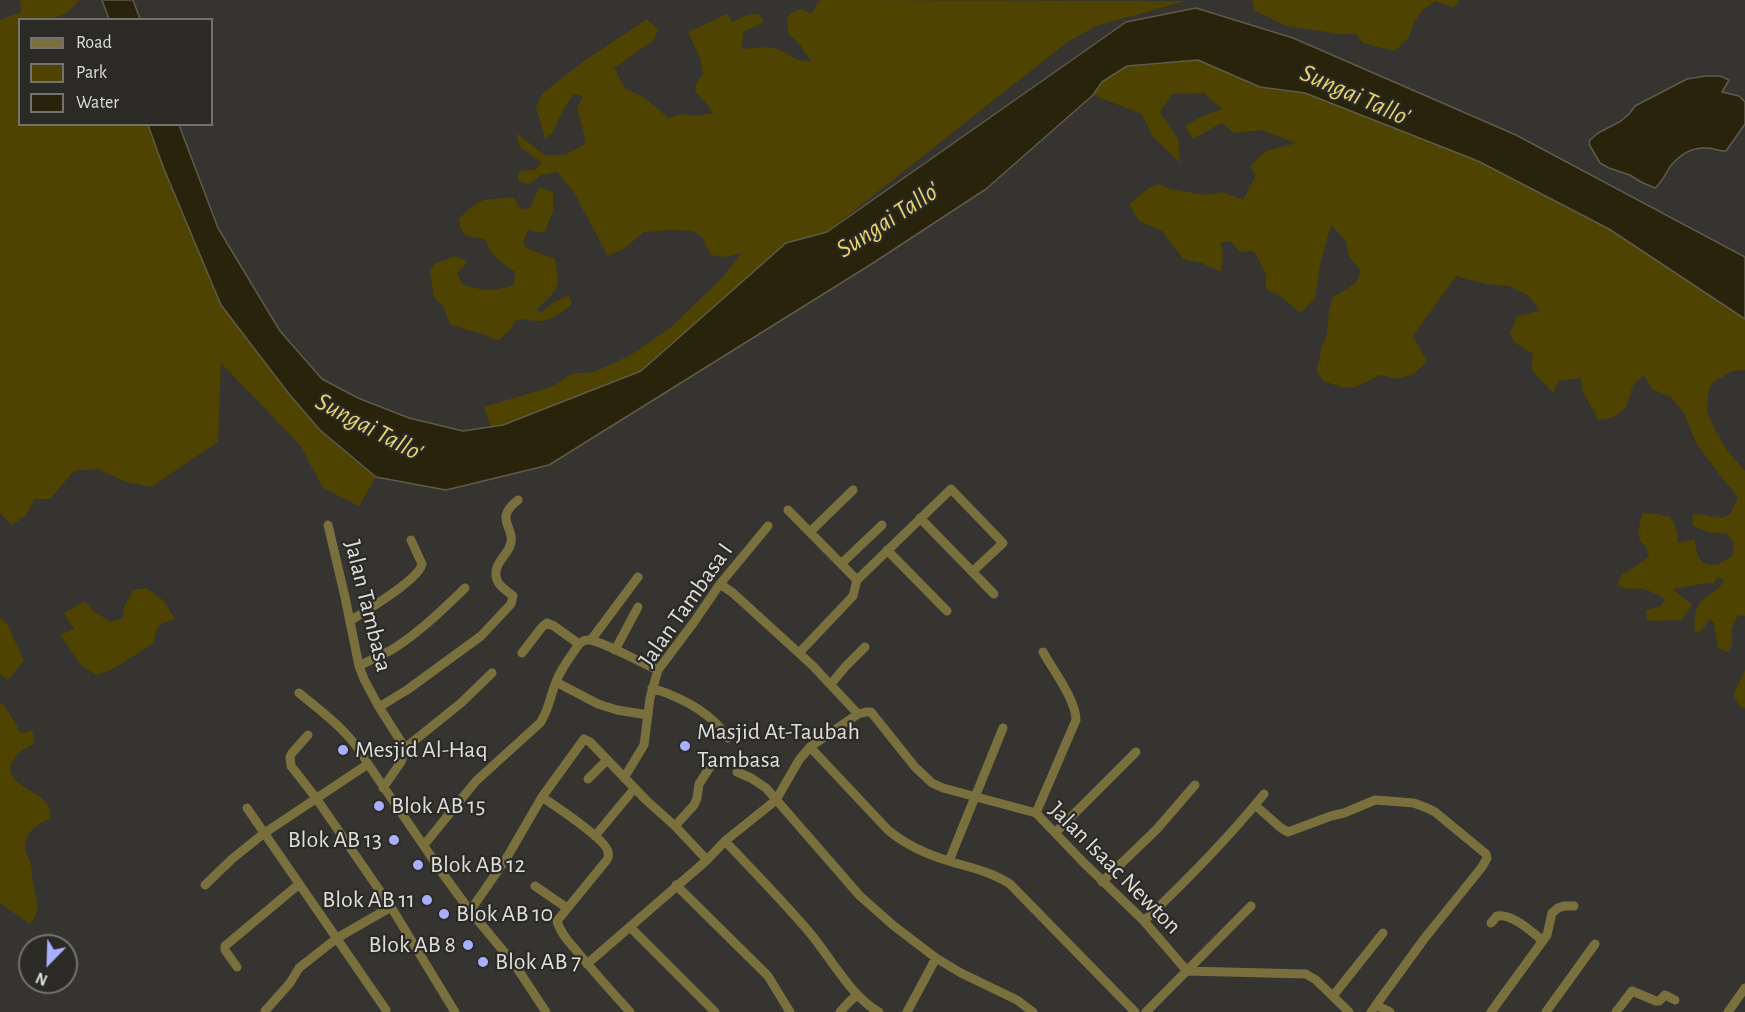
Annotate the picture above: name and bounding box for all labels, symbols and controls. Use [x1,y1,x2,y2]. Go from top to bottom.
legend [18,18,213,126]
text: Road [76,34,112,52]
water label: Sungai Tallo' [1295,57,1415,133]
text: Park [76,64,107,82]
text: Water [76,94,119,112]
water label: Sungai Tallo' [831,175,945,265]
water label: Sungai Tallo' [310,386,428,468]
street label: Jalan Tambasa [338,537,398,675]
street label: Jalan Tambasa I [633,537,739,673]
place label: Masjid At-Taubah Tambasa [697,718,860,774]
place label: Mesjid Al-Haq [355,736,488,764]
marker: Masjid At-Taubah Tambasa [678,739,692,753]
marker: Mesjid Al-Haq [336,743,350,757]
place label: Blok AB 15 [391,792,486,820]
street label: Jalan Isaac Newton [1043,796,1187,940]
marker: Blok AB 15 [372,799,386,813]
place label: Blok AB 13 [288,826,382,854]
marker: Blok AB 13 [387,833,401,847]
place label: Blok AB 12 [430,851,525,879]
marker: Blok AB 12 [411,858,425,872]
place label: Blok AB 11 [322,886,415,914]
marker: Blok AB 11 [420,893,434,907]
place label: Blok AB 10 [456,900,553,928]
marker: Blok AB 10 [437,907,451,921]
place label: Blok AB 8 [368,931,456,959]
north arrow [18,934,78,994]
marker: Blok AB 8 [461,938,475,952]
place label: Blok AB 7 [495,948,581,976]
marker: Blok AB 7 [476,955,490,969]
text: N [34,969,50,988]

